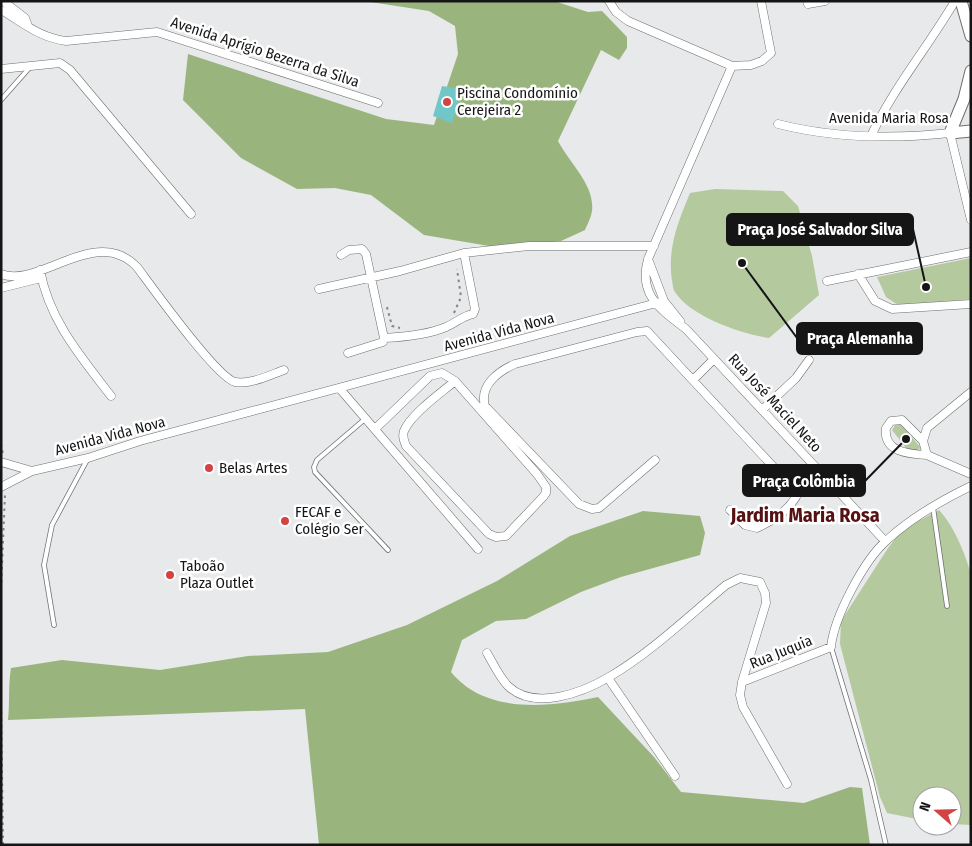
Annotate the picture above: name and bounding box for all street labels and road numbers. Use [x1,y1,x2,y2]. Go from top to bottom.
street label: Avenida Aprígio Bezerra da Silva [169,13,361,91]
street label: Avenida Maria Rosa [829,109,949,127]
street label: Avenida Vida Nova [442,309,556,355]
street label: Rua José Maciel Neto [725,350,825,456]
street label: Avenida Vida Nova [53,413,167,459]
street label: Rua Juquia [747,631,815,673]

